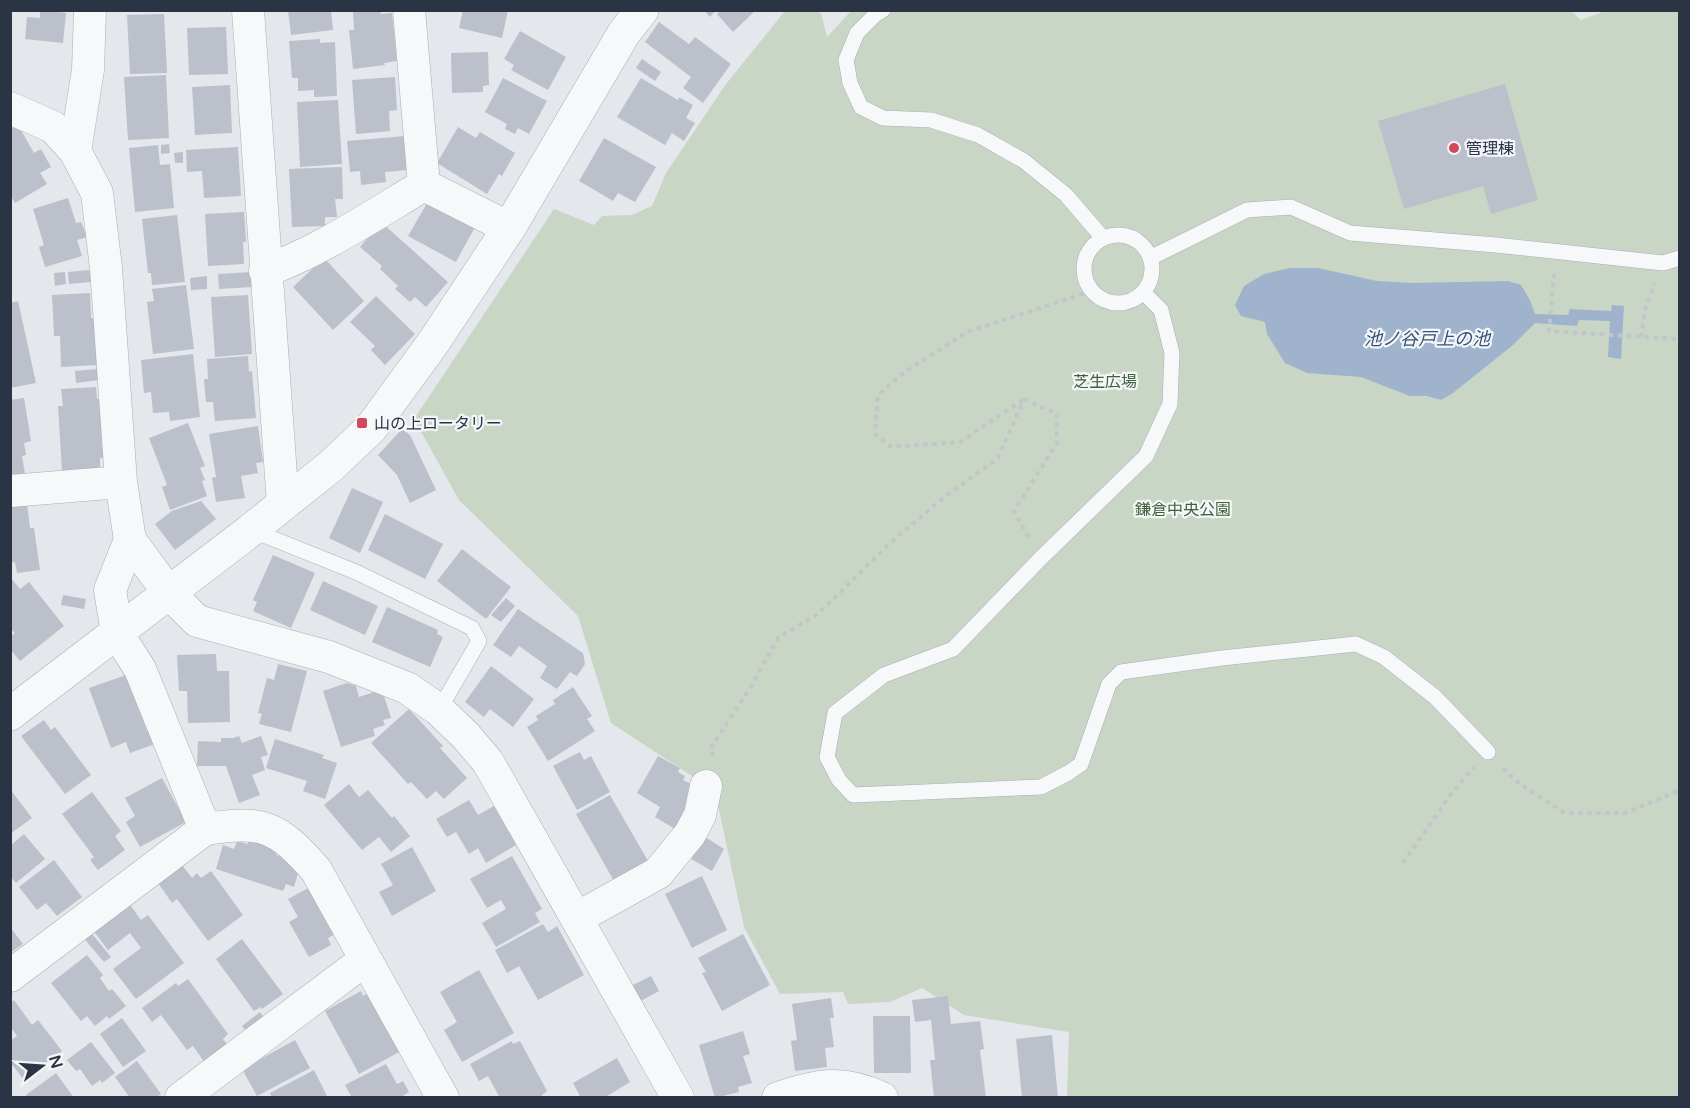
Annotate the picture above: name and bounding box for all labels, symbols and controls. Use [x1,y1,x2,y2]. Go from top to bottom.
place label: 管理棟 [1466,139,1514,159]
marker: 管理棟 [1447,141,1461,155]
water label: 池ノ谷戸上の池 [1364,328,1492,350]
park label: 芝生広場 [1073,372,1137,392]
place label: 山の上ロータリー [374,414,502,434]
marker: 山の上ロータリー [355,416,369,430]
park label: 鎌倉中央公園 [1135,500,1231,520]
north arrow [12,1036,72,1096]
text: N [44,1053,67,1071]

